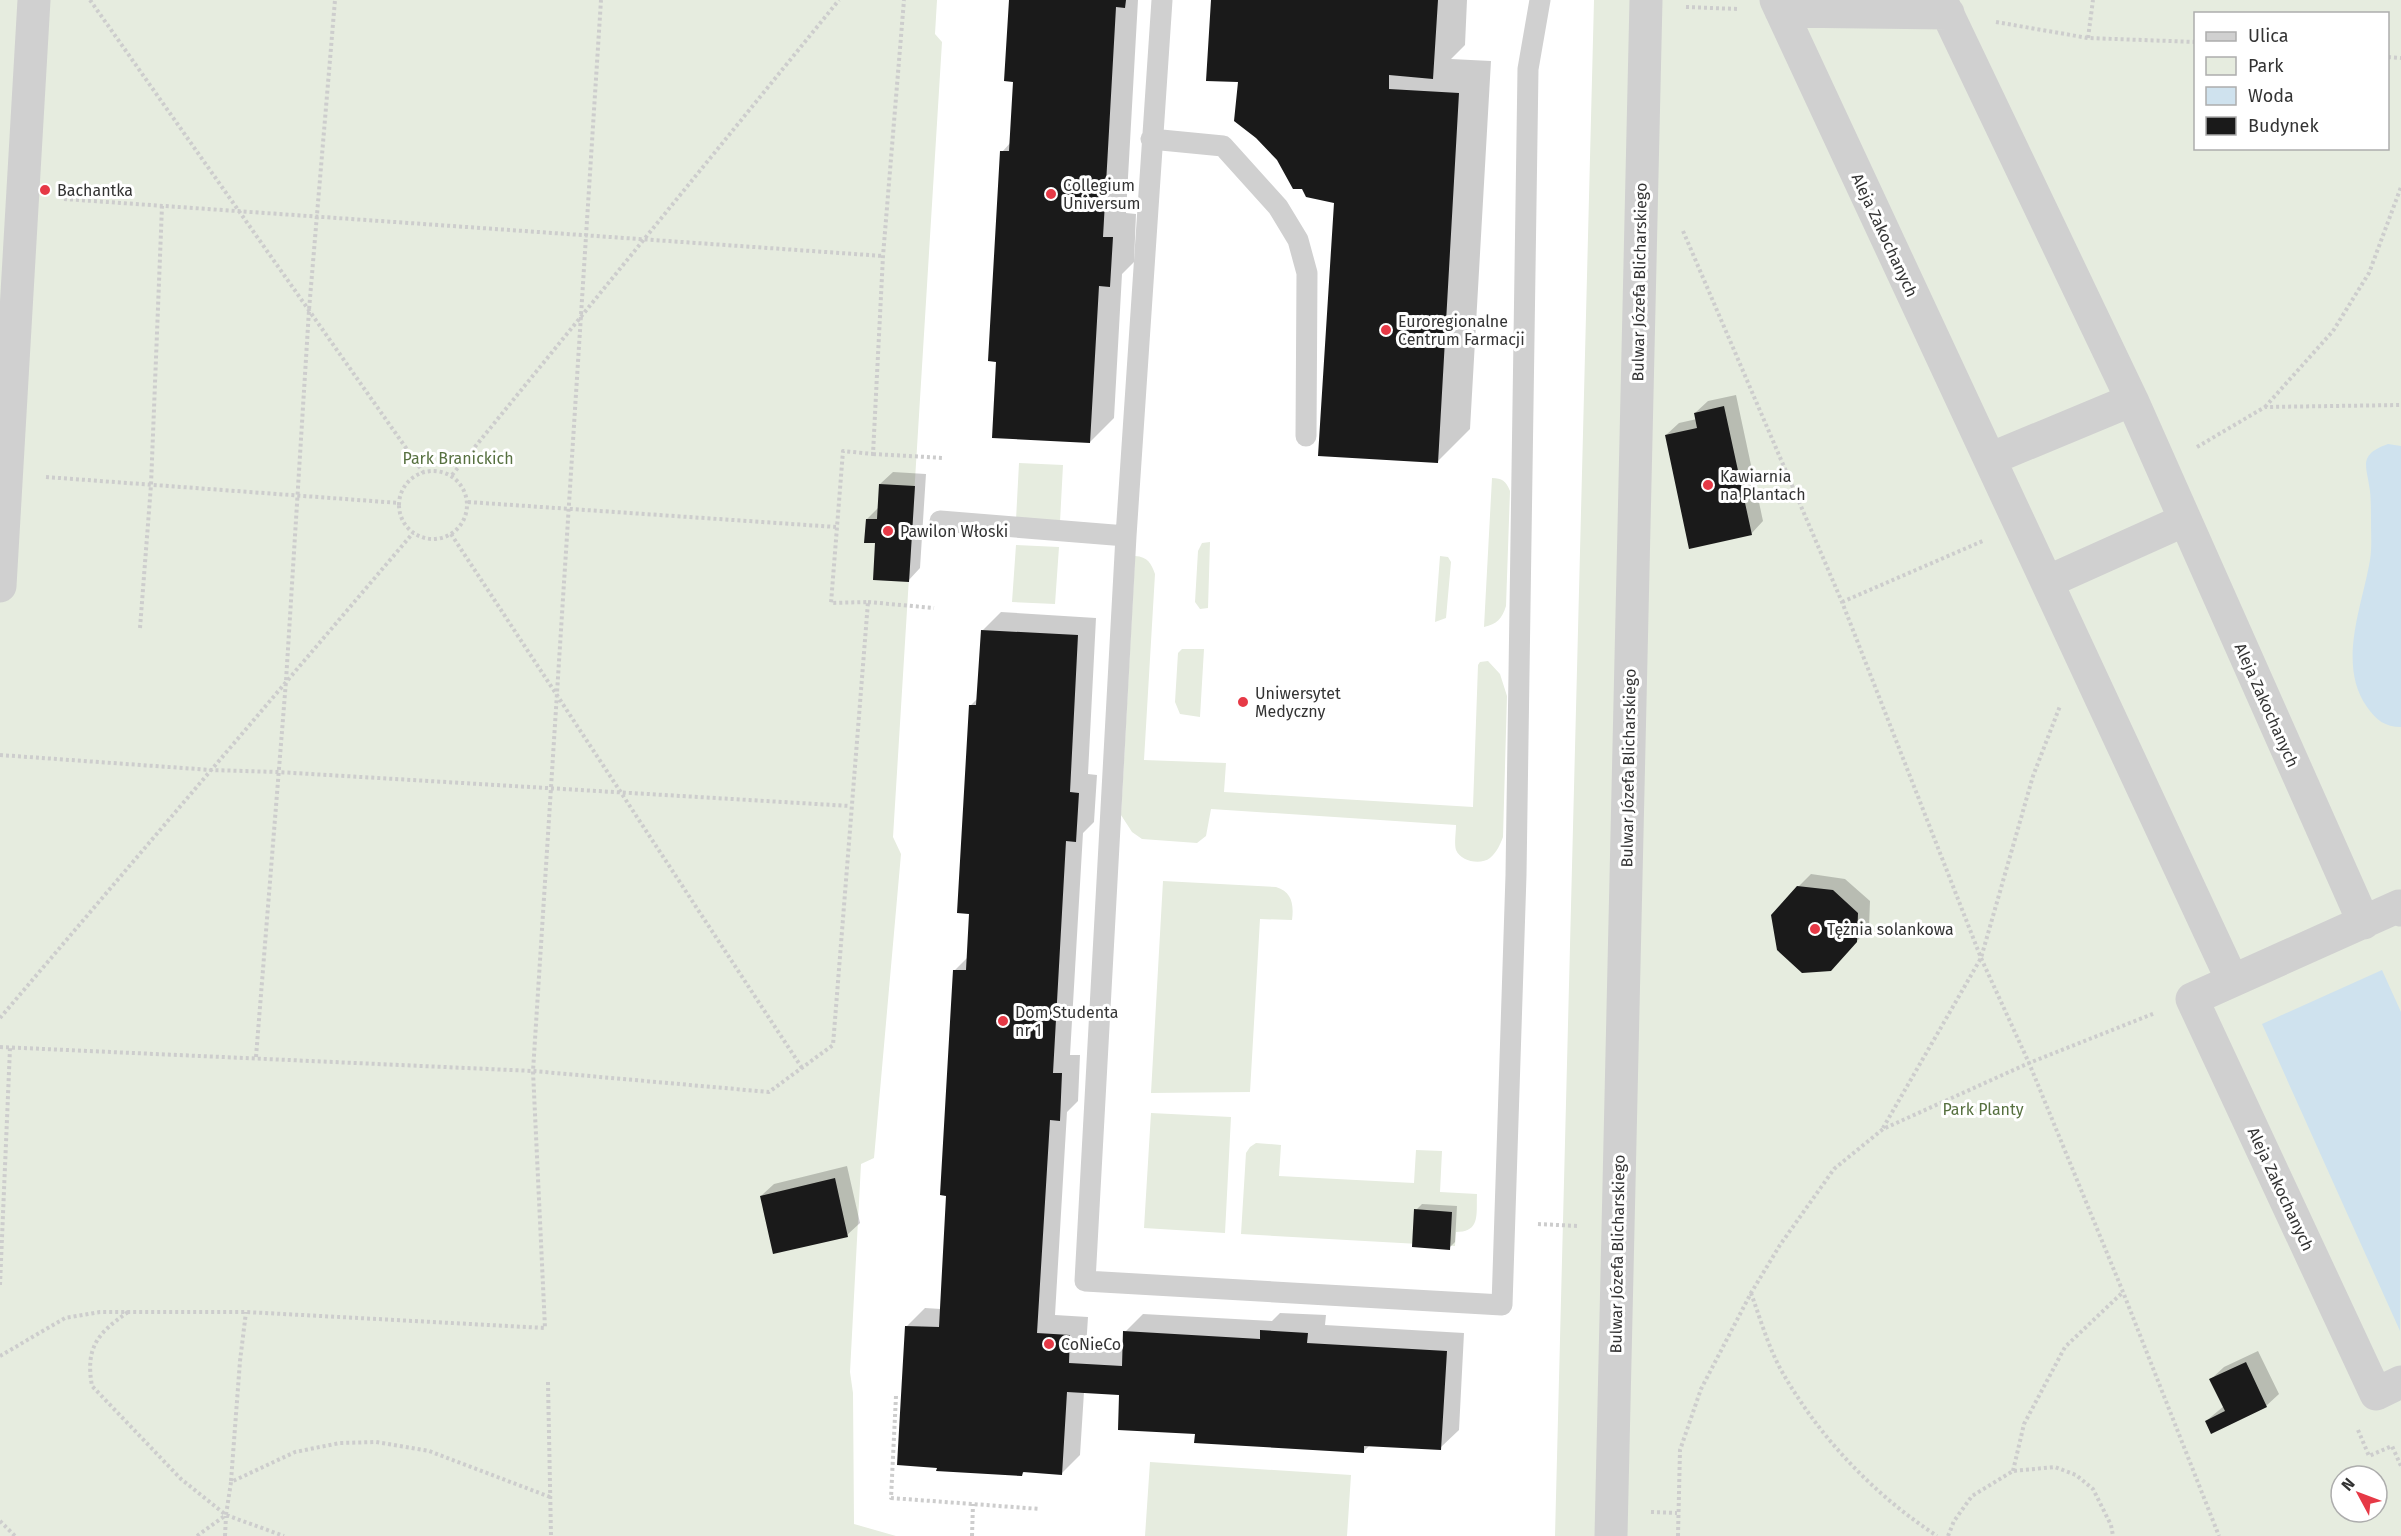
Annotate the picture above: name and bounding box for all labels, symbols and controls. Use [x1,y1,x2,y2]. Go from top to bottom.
legend [2194,12,2389,150]
text: Ulica [2248,25,2288,47]
text: Park [2248,55,2284,77]
text: Woda [2248,85,2294,107]
text: Budynek [2248,115,2319,137]
street label: Aleja Zakochanych [1848,170,1921,300]
place label: Collegium Universum [1063,176,1140,213]
place label: Bachantka [57,181,133,200]
marker: Bachantka [38,183,52,197]
street label: Bulwar Józefa Blicharskiego [1628,183,1651,382]
marker: Collegium Universum [1044,187,1058,201]
place label: Euroregionalne Centrum Farmacji [1398,312,1525,349]
marker: Euroregionalne Centrum Farmacji [1379,323,1393,337]
park label: Park Branickich [402,449,514,468]
place label: Kawiarnia na Plantach [1720,467,1806,504]
marker: Kawiarnia na Plantach [1701,478,1715,492]
place label: Pawilon Włoski [900,522,1008,541]
marker: Pawilon Włoski [881,524,895,538]
street label: Aleja Zakochanych [2231,640,2302,770]
street label: Bulwar Józefa Blicharskiego [1617,669,1640,868]
place label: Uniwersytet Medyczny [1255,684,1341,721]
marker: Uniwersytet Medyczny [1236,695,1250,709]
place label: Tężnia solankowa [1827,920,1954,939]
marker: Tężnia solankowa [1808,922,1822,936]
place label: Dom Studenta nr 1 [1015,1003,1118,1040]
marker: Dom Studenta nr 1 [996,1014,1010,1028]
park label: Park Planty [1942,1100,2024,1119]
street label: Aleja Zakochanych [2244,1124,2317,1254]
street label: Bulwar Józefa Blicharskiego [1606,1155,1629,1354]
place label: CoNieCo [1061,1335,1121,1354]
marker: CoNieCo [1042,1337,1056,1351]
north arrow [2329,1464,2389,1524]
text: N [2337,1474,2359,1495]

